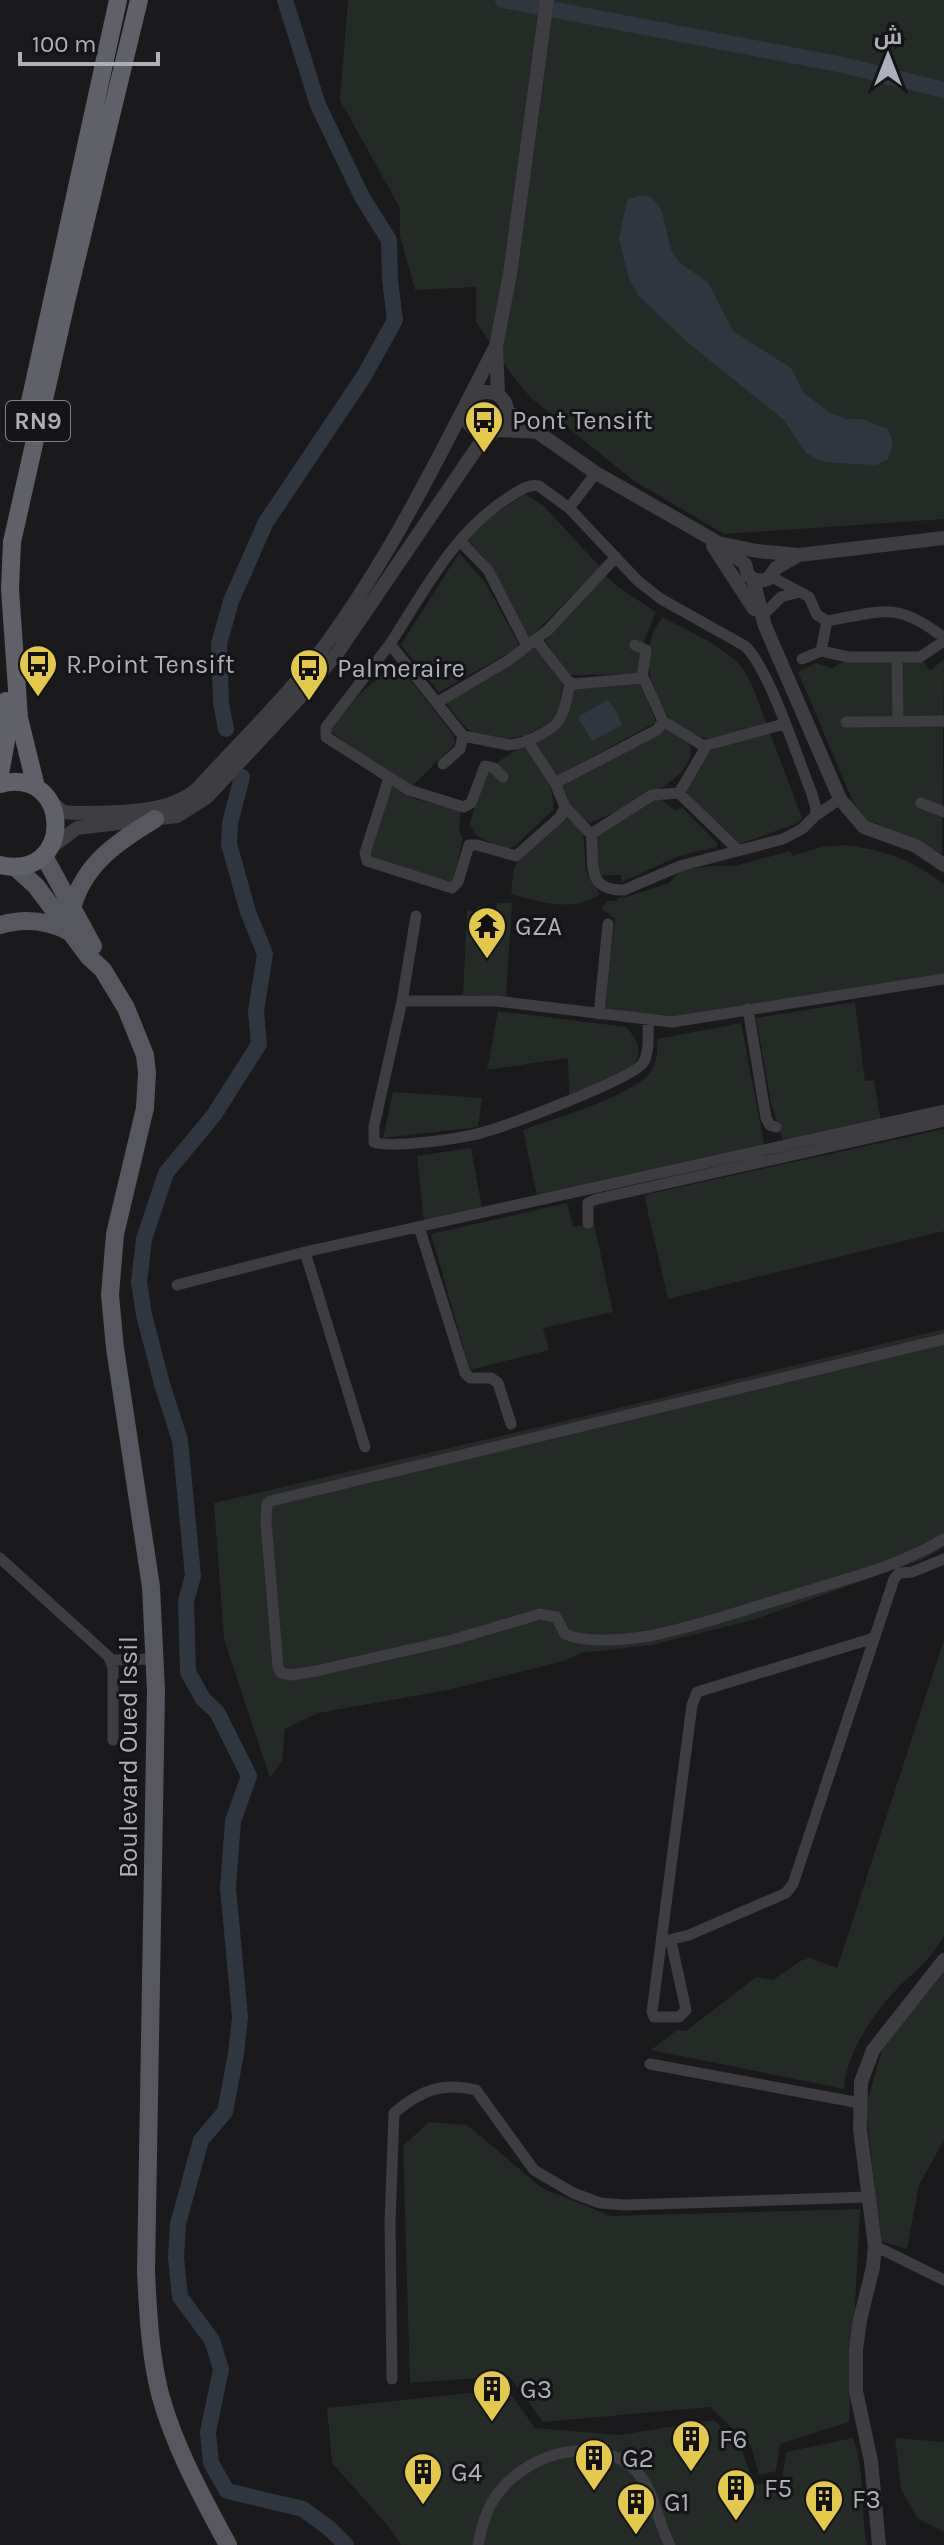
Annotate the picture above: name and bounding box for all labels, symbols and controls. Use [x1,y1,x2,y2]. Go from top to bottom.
scale bar [20,16,158,66]
north arrow [848,16,928,96]
text: ش [874,24,902,50]
text: 100 m [32,30,97,58]
bus stop icon: Pont Tensift [463,399,505,454]
road number: RN9 [6,401,70,441]
place label: Pont Tensift [512,405,653,436]
bus stop icon: R.Point Tensift [17,643,59,698]
bus stop icon: Palmeraire [288,647,330,702]
place label: R.Point Tensift [66,649,235,680]
place label: Palmeraire [337,653,465,684]
temple icon: GZA [466,905,508,960]
place label: GZA [515,911,562,942]
street label: Boulevard Oued Issil [113,1636,144,1878]
building icon: G3 [471,2368,513,2423]
place label: G3 [520,2374,552,2405]
building icon: F6 [670,2418,712,2473]
place label: F6 [719,2424,748,2455]
building icon: G2 [573,2437,615,2492]
place label: G2 [622,2443,654,2474]
building icon: G4 [402,2451,444,2506]
place label: G4 [451,2457,482,2488]
building icon: F5 [715,2467,757,2522]
place label: F5 [764,2473,792,2504]
building icon: F3 [803,2478,845,2533]
building icon: G1 [615,2481,657,2536]
place label: F3 [852,2484,881,2515]
place label: G1 [664,2487,689,2518]

